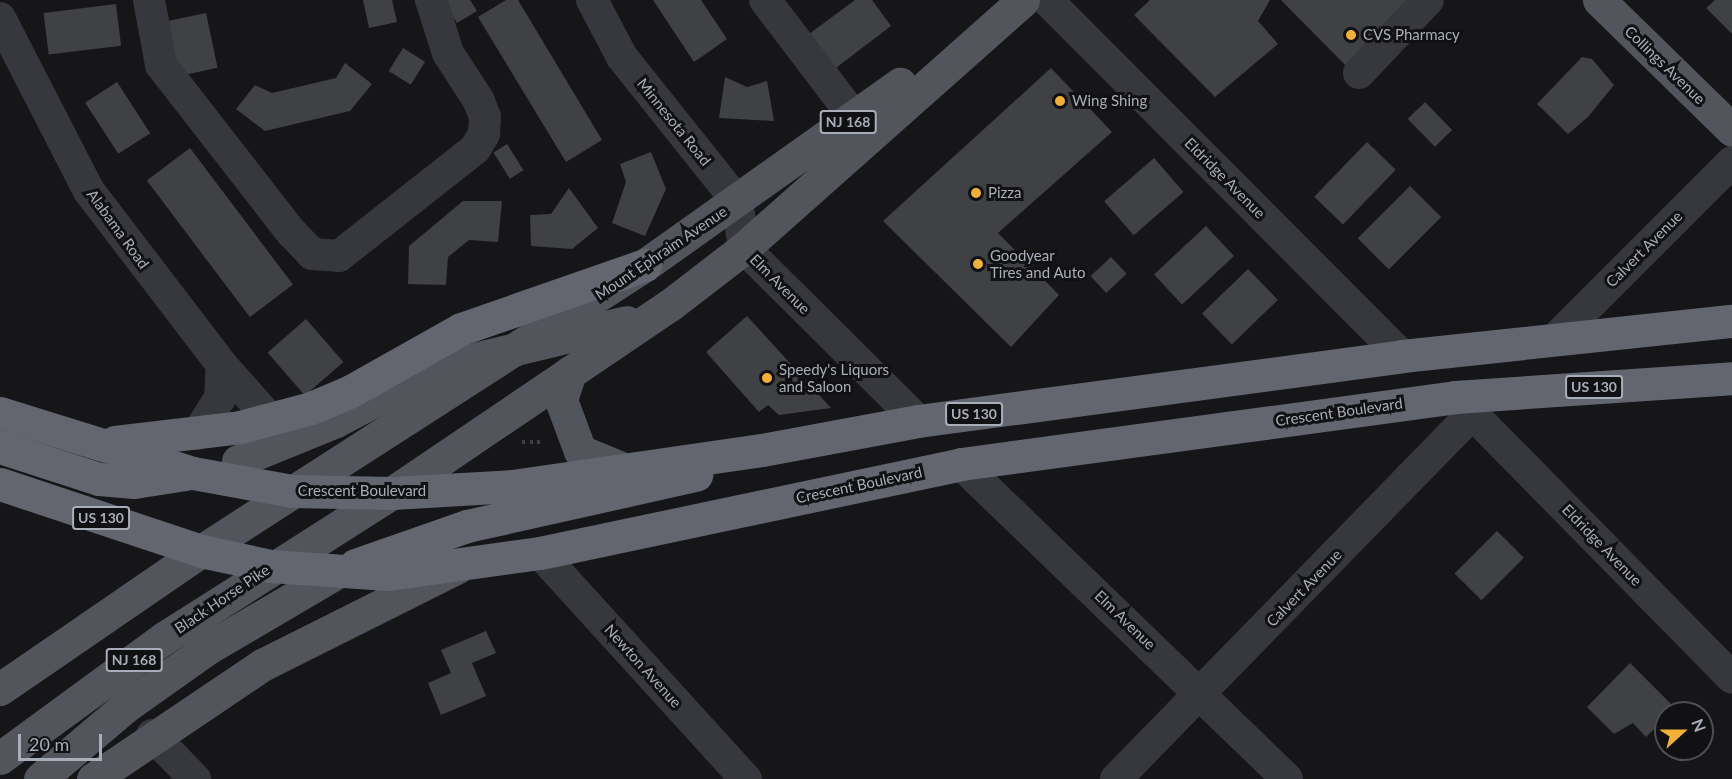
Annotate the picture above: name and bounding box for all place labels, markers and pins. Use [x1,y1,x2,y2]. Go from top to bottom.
place label: CVS Pharmacy [1363,26,1460,44]
marker: CVS Pharmacy [1344,28,1358,42]
place label: Wing Shing [1072,92,1147,110]
marker: Wing Shing [1053,94,1067,108]
place label: Pizza [988,184,1022,202]
marker: Pizza [969,186,983,200]
place label: Goodyear Tires and Auto [990,246,1086,281]
marker: Goodyear Tires and Auto [971,257,985,271]
place label: Speedy's Liquors and Saloon [779,360,889,395]
marker: Speedy's Liquors and Saloon [760,371,774,385]

